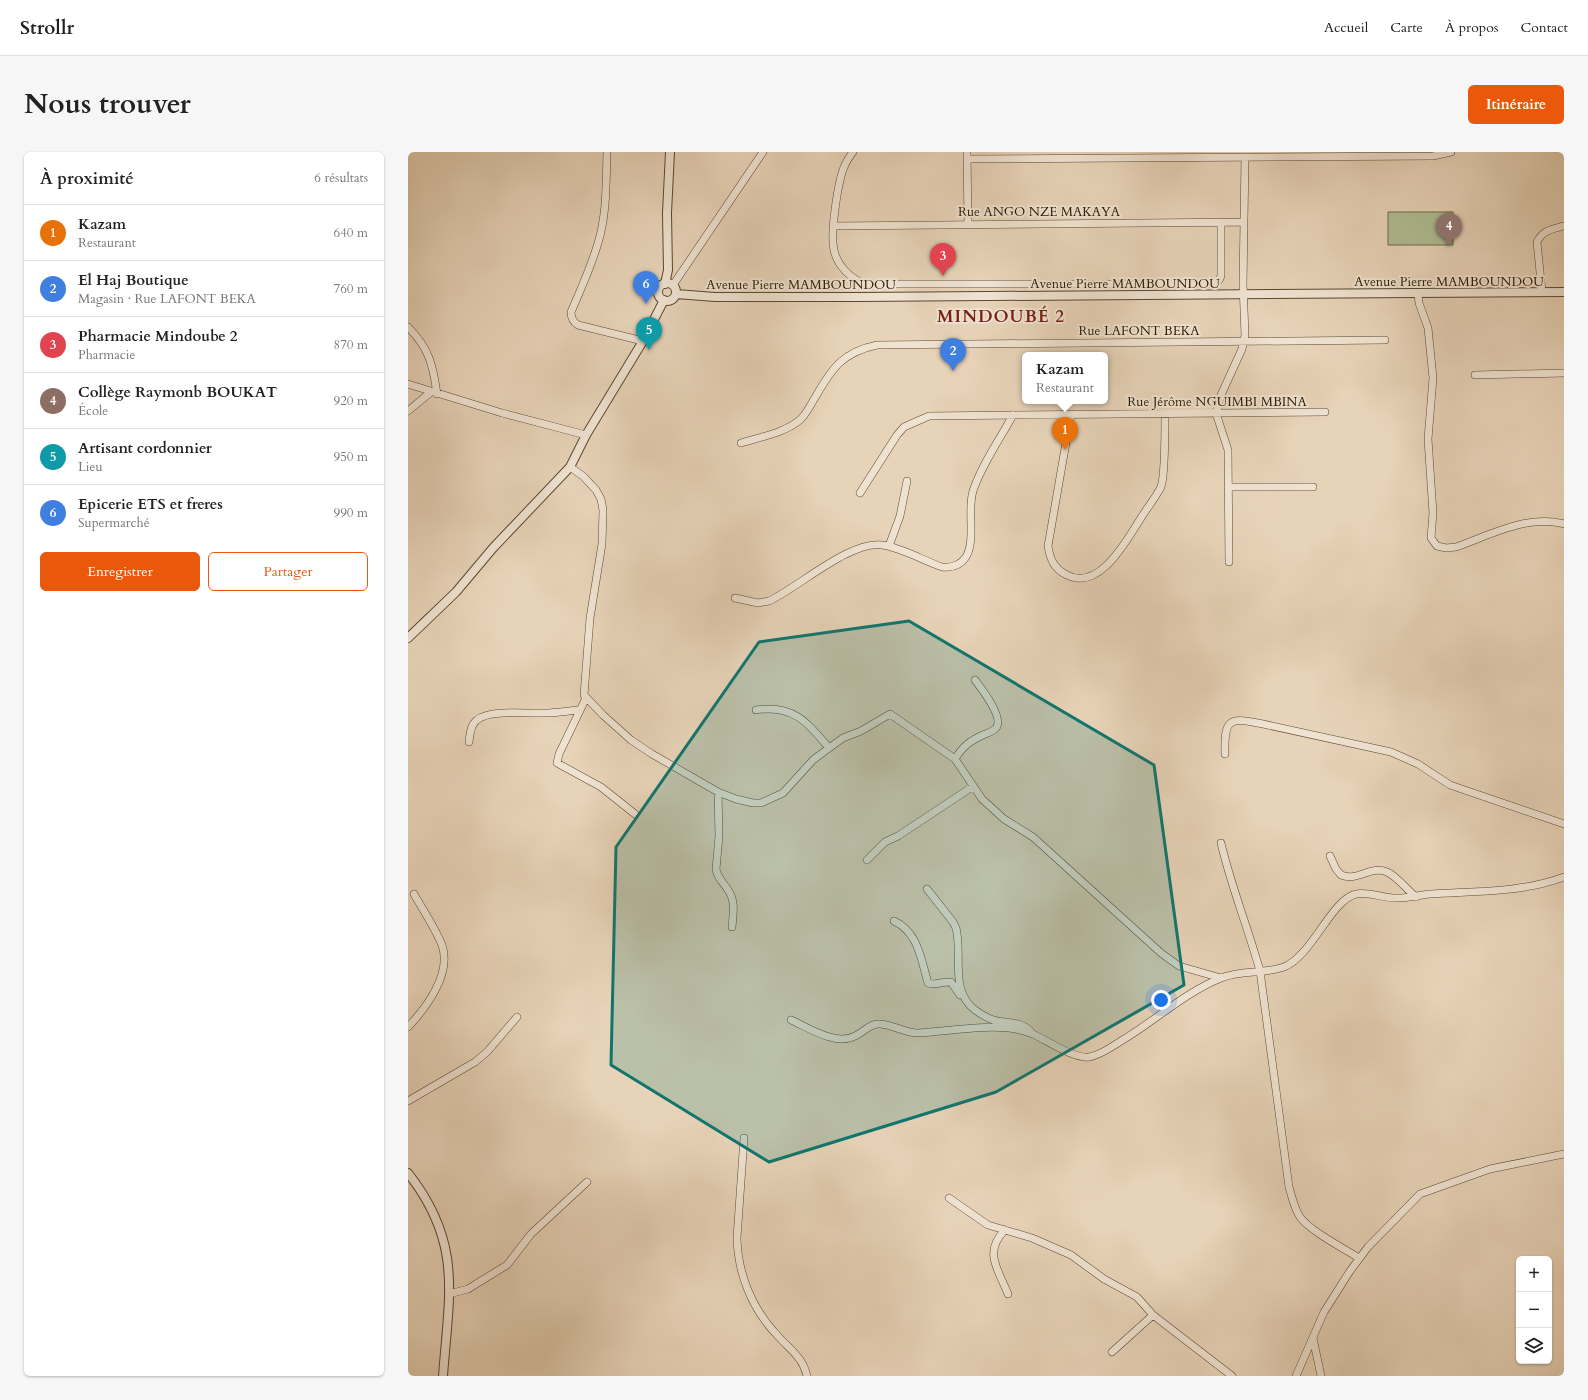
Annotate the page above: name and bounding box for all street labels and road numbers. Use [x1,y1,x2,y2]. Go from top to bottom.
street label: Rue ANGO NZE MAKAYA [958,203,1121,221]
street label: Avenue Pierre MAMBOUNDOU [1354,273,1544,291]
street label: Avenue Pierre MAMBOUNDOU [1030,275,1220,293]
street label: Avenue Pierre MAMBOUNDOU [706,276,896,294]
street label: Rue LAFONT BEKA [1078,322,1200,340]
street label: Rue Jérôme NGUIMBI MBINA [1127,393,1307,411]

